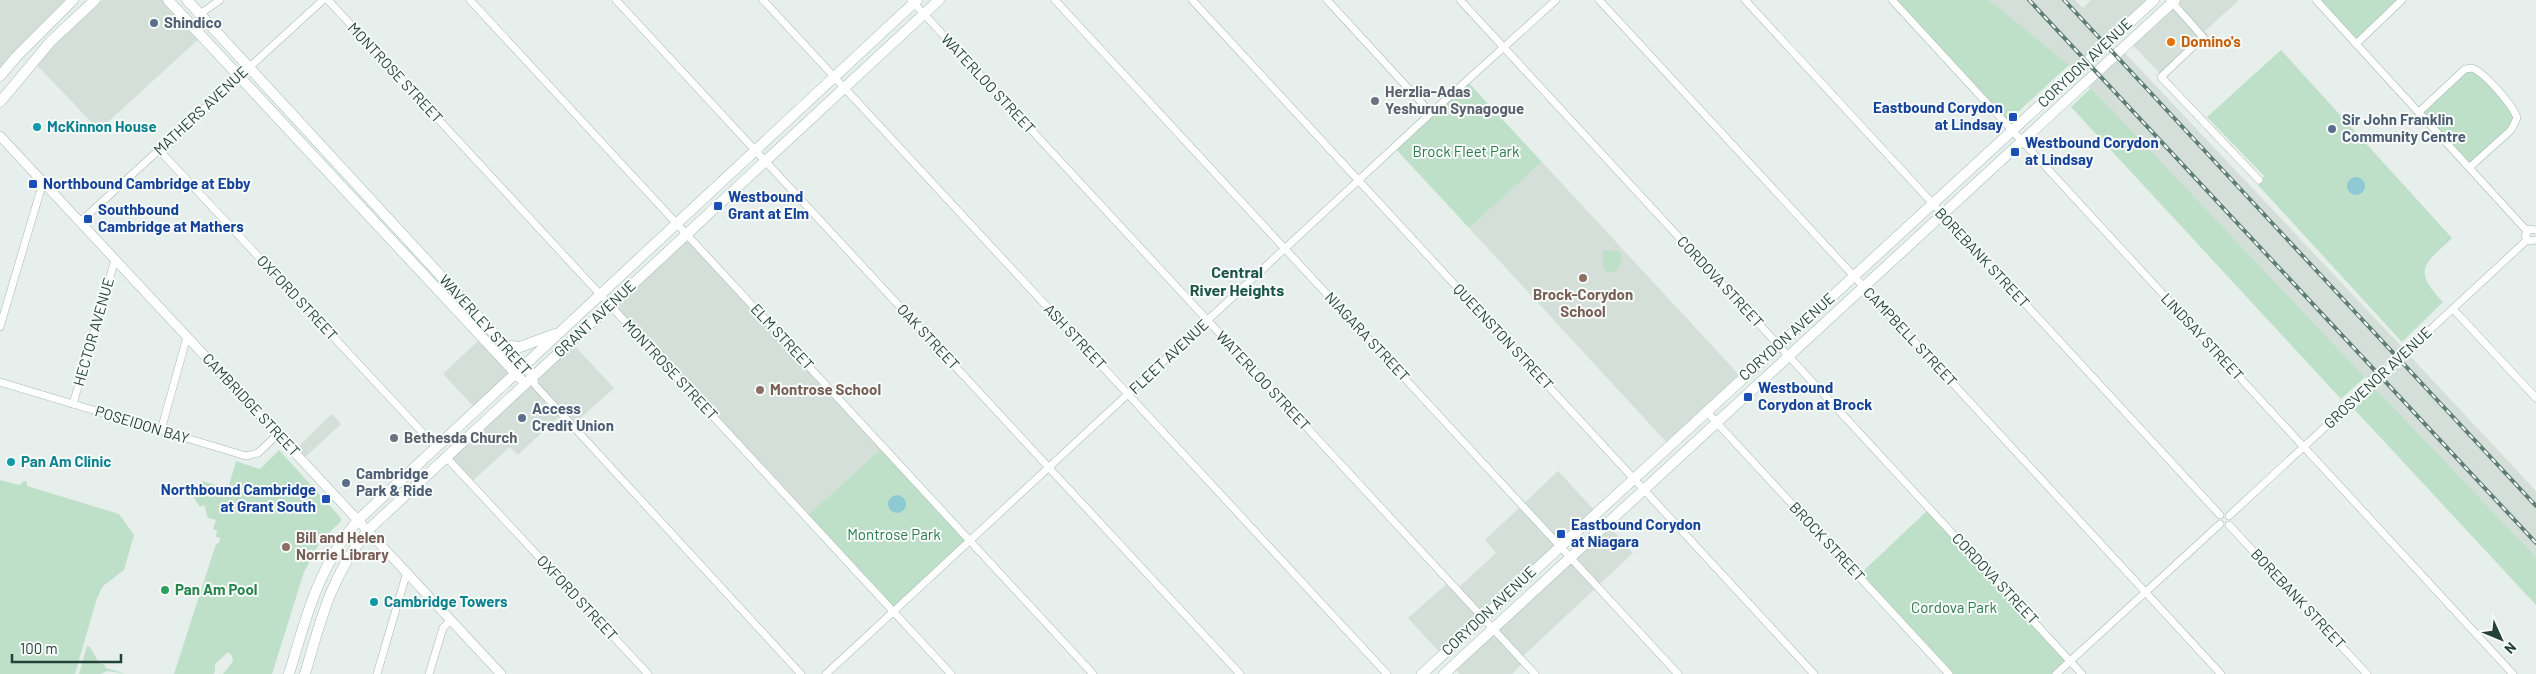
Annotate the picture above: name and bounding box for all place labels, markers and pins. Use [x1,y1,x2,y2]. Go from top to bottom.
place label: Shindico [164,13,222,31]
marker: Shindico [148,17,160,29]
place label: Domino's [2181,32,2241,50]
marker: Domino's [2165,36,2177,48]
place label: Herzlia-Adas Yeshurun Synagogue [1385,82,1524,117]
marker: Herzlia-Adas Yeshurun Synagogue [1369,95,1381,107]
place label: Eastbound Corydon at Lindsay [1873,98,2003,133]
place label: Sir John Franklin Community Centre [2342,110,2466,145]
marker: Eastbound Corydon at Lindsay [2007,111,2019,123]
place label: McKinnon House [47,117,157,135]
marker: McKinnon House [31,121,43,133]
marker: Sir John Franklin Community Centre [2326,123,2338,135]
place label: Westbound Corydon at Lindsay [2025,133,2159,168]
marker: Westbound Corydon at Lindsay [2009,146,2021,158]
place label: Northbound Cambridge at Ebby [43,174,251,192]
marker: Northbound Cambridge at Ebby [27,178,39,190]
place label: Westbound Grant at Elm [728,187,809,222]
place label: Southbound Cambridge at Mathers [98,200,244,235]
marker: Westbound Grant at Elm [712,200,724,212]
marker: Southbound Cambridge at Mathers [82,213,94,225]
marker: Brock-Corydon School [1577,272,1589,284]
place label: Brock-Corydon School [1533,285,1633,320]
place label: Westbound Corydon at Brock [1758,378,1872,413]
place label: Montrose School [770,380,881,398]
marker: Montrose School [754,384,766,396]
marker: Westbound Corydon at Brock [1742,391,1754,403]
place label: Access Credit Union [532,399,614,434]
marker: Access Credit Union [516,412,528,424]
place label: Bethesda Church [404,428,518,446]
marker: Bethesda Church [388,432,400,444]
place label: Pan Am Clinic [21,452,111,470]
marker: Pan Am Clinic [5,456,17,468]
place label: Cambridge Park & Ride [356,464,433,499]
marker: Cambridge Park & Ride [340,477,352,489]
place label: Northbound Cambridge at Grant South [161,480,316,515]
marker: Northbound Cambridge at Grant South [320,493,332,505]
place label: Eastbound Corydon at Niagara [1571,515,1701,550]
place label: Bill and Helen Norrie Library [296,528,389,563]
marker: Eastbound Corydon at Niagara [1555,528,1567,540]
marker: Bill and Helen Norrie Library [280,541,292,553]
place label: Pan Am Pool [175,580,257,598]
marker: Pan Am Pool [159,584,171,596]
place label: Cambridge Towers [384,592,508,610]
marker: Cambridge Towers [368,596,380,608]

